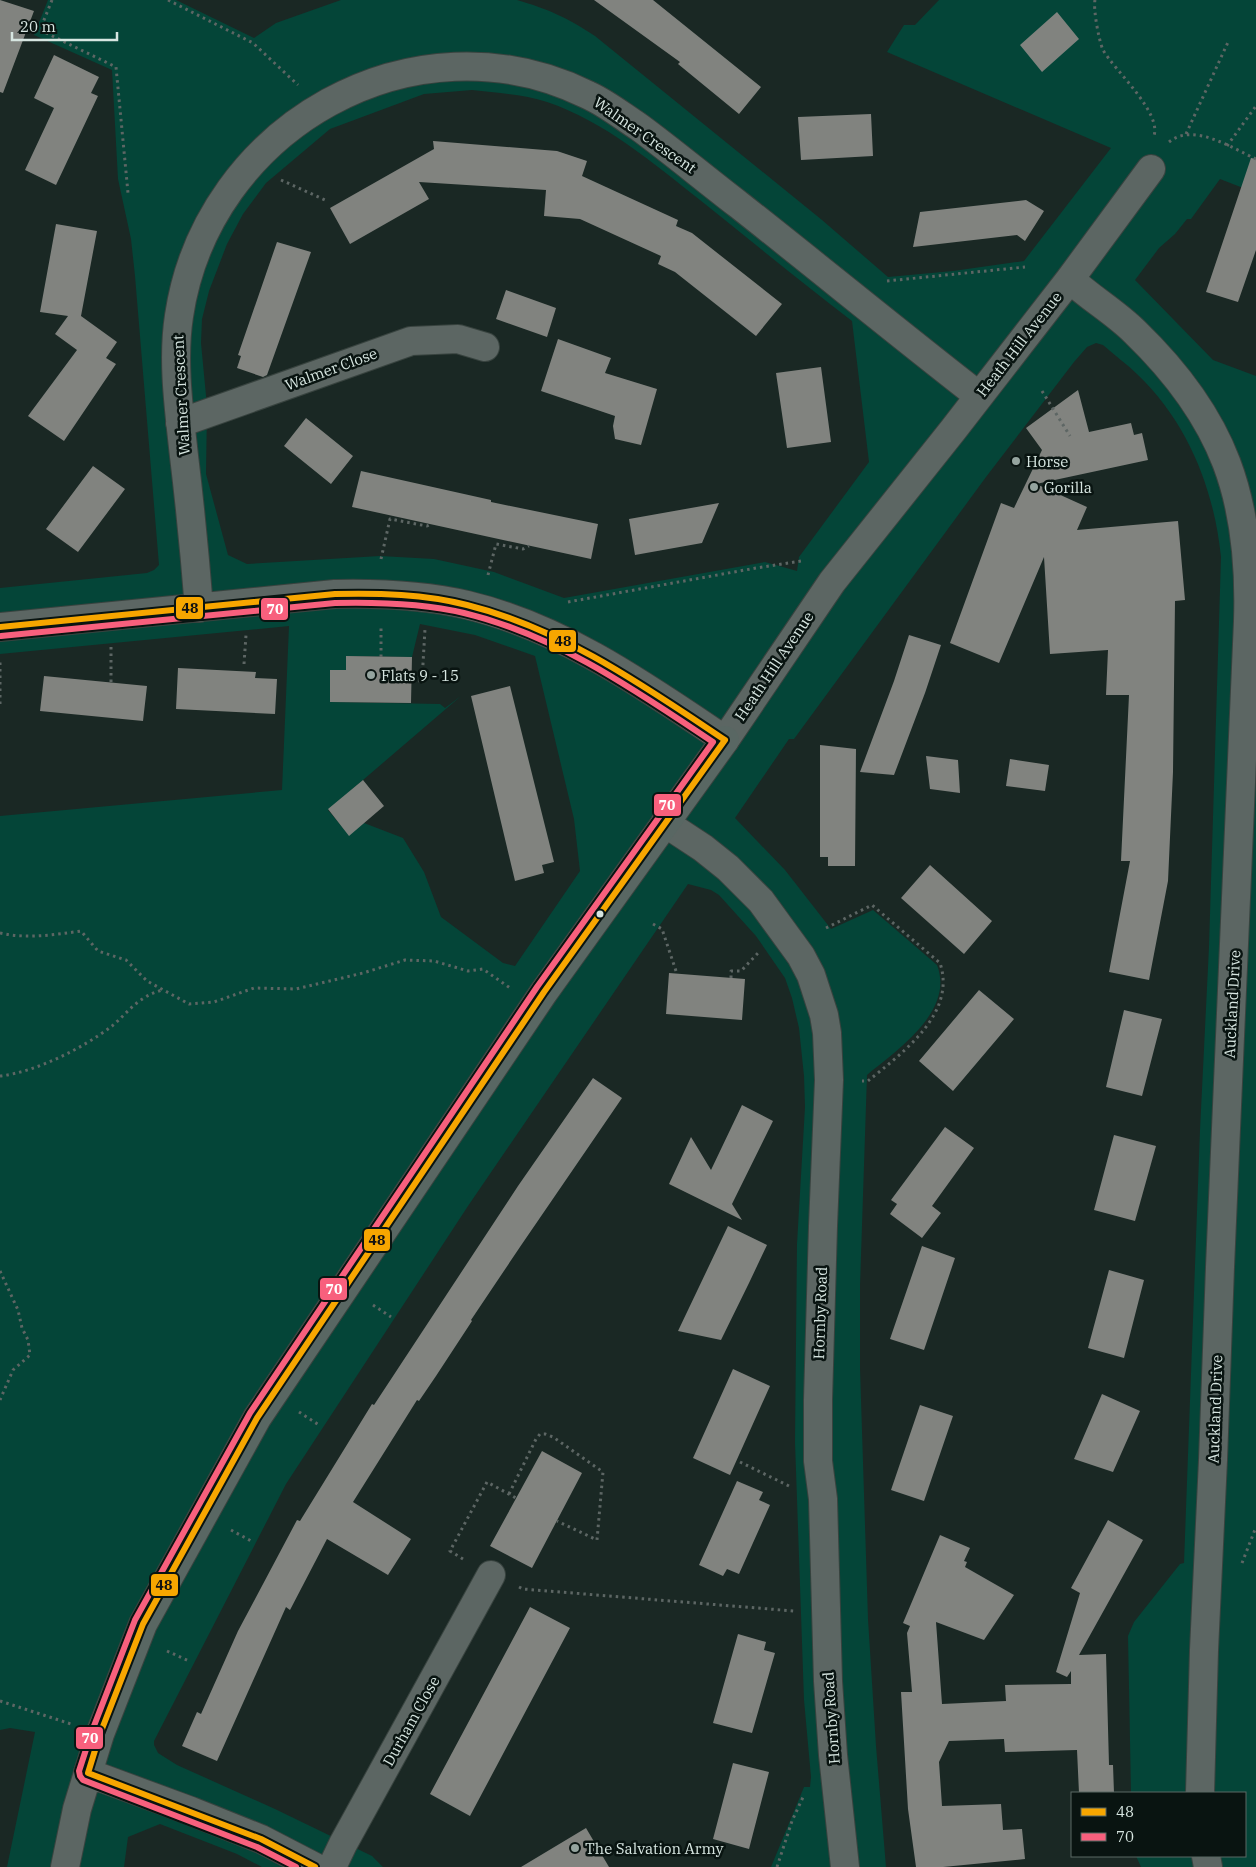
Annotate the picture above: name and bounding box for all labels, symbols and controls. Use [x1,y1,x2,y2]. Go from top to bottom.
scale bar [12,10,118,42]
text: 20 m [20,17,56,36]
street label: Walmer Crescent [590,93,700,177]
street label: Heath Hill Avenue [972,288,1066,400]
street label: Walmer Crescent [168,334,194,456]
street label: Walmer Close [282,344,380,394]
place label: Horse [1026,452,1068,471]
marker: Horse [1010,455,1022,467]
place label: Gorilla [1044,478,1092,497]
marker: Gorilla [1028,481,1040,493]
line badge: 48 [175,596,204,620]
line badge: 70 [260,597,289,621]
text: 48 [182,599,198,617]
text: 70 [267,600,283,618]
street label: Heath Hill Avenue [730,608,818,724]
line badge: 48 [548,629,577,653]
text: 48 [555,632,571,650]
place label: Flats 9 - 15 [381,666,459,685]
marker: Flats 9 - 15 [365,669,377,681]
line badge: 70 [653,793,682,817]
text: 70 [659,796,675,814]
unlabelled marker [595,909,605,919]
street label: Auckland Drive [1220,949,1244,1059]
line badge: 48 [363,1228,391,1252]
text: 48 [369,1231,385,1249]
street label: Hornby Road [809,1266,831,1360]
line badge: 70 [319,1277,348,1301]
text: 70 [326,1280,342,1298]
street label: Auckland Drive [1204,1354,1226,1464]
line badge: 48 [150,1573,179,1597]
text: 48 [156,1576,172,1594]
street label: Hornby Road [818,1671,844,1765]
street label: Durham Close [378,1673,444,1769]
line badge: 70 [75,1726,104,1750]
text: 70 [82,1729,98,1747]
legend [1071,1792,1246,1857]
text: 48 [1116,1802,1134,1821]
text: 70 [1116,1827,1134,1846]
place label: The Salvation Army [585,1839,724,1858]
marker: The Salvation Army [569,1842,581,1854]

